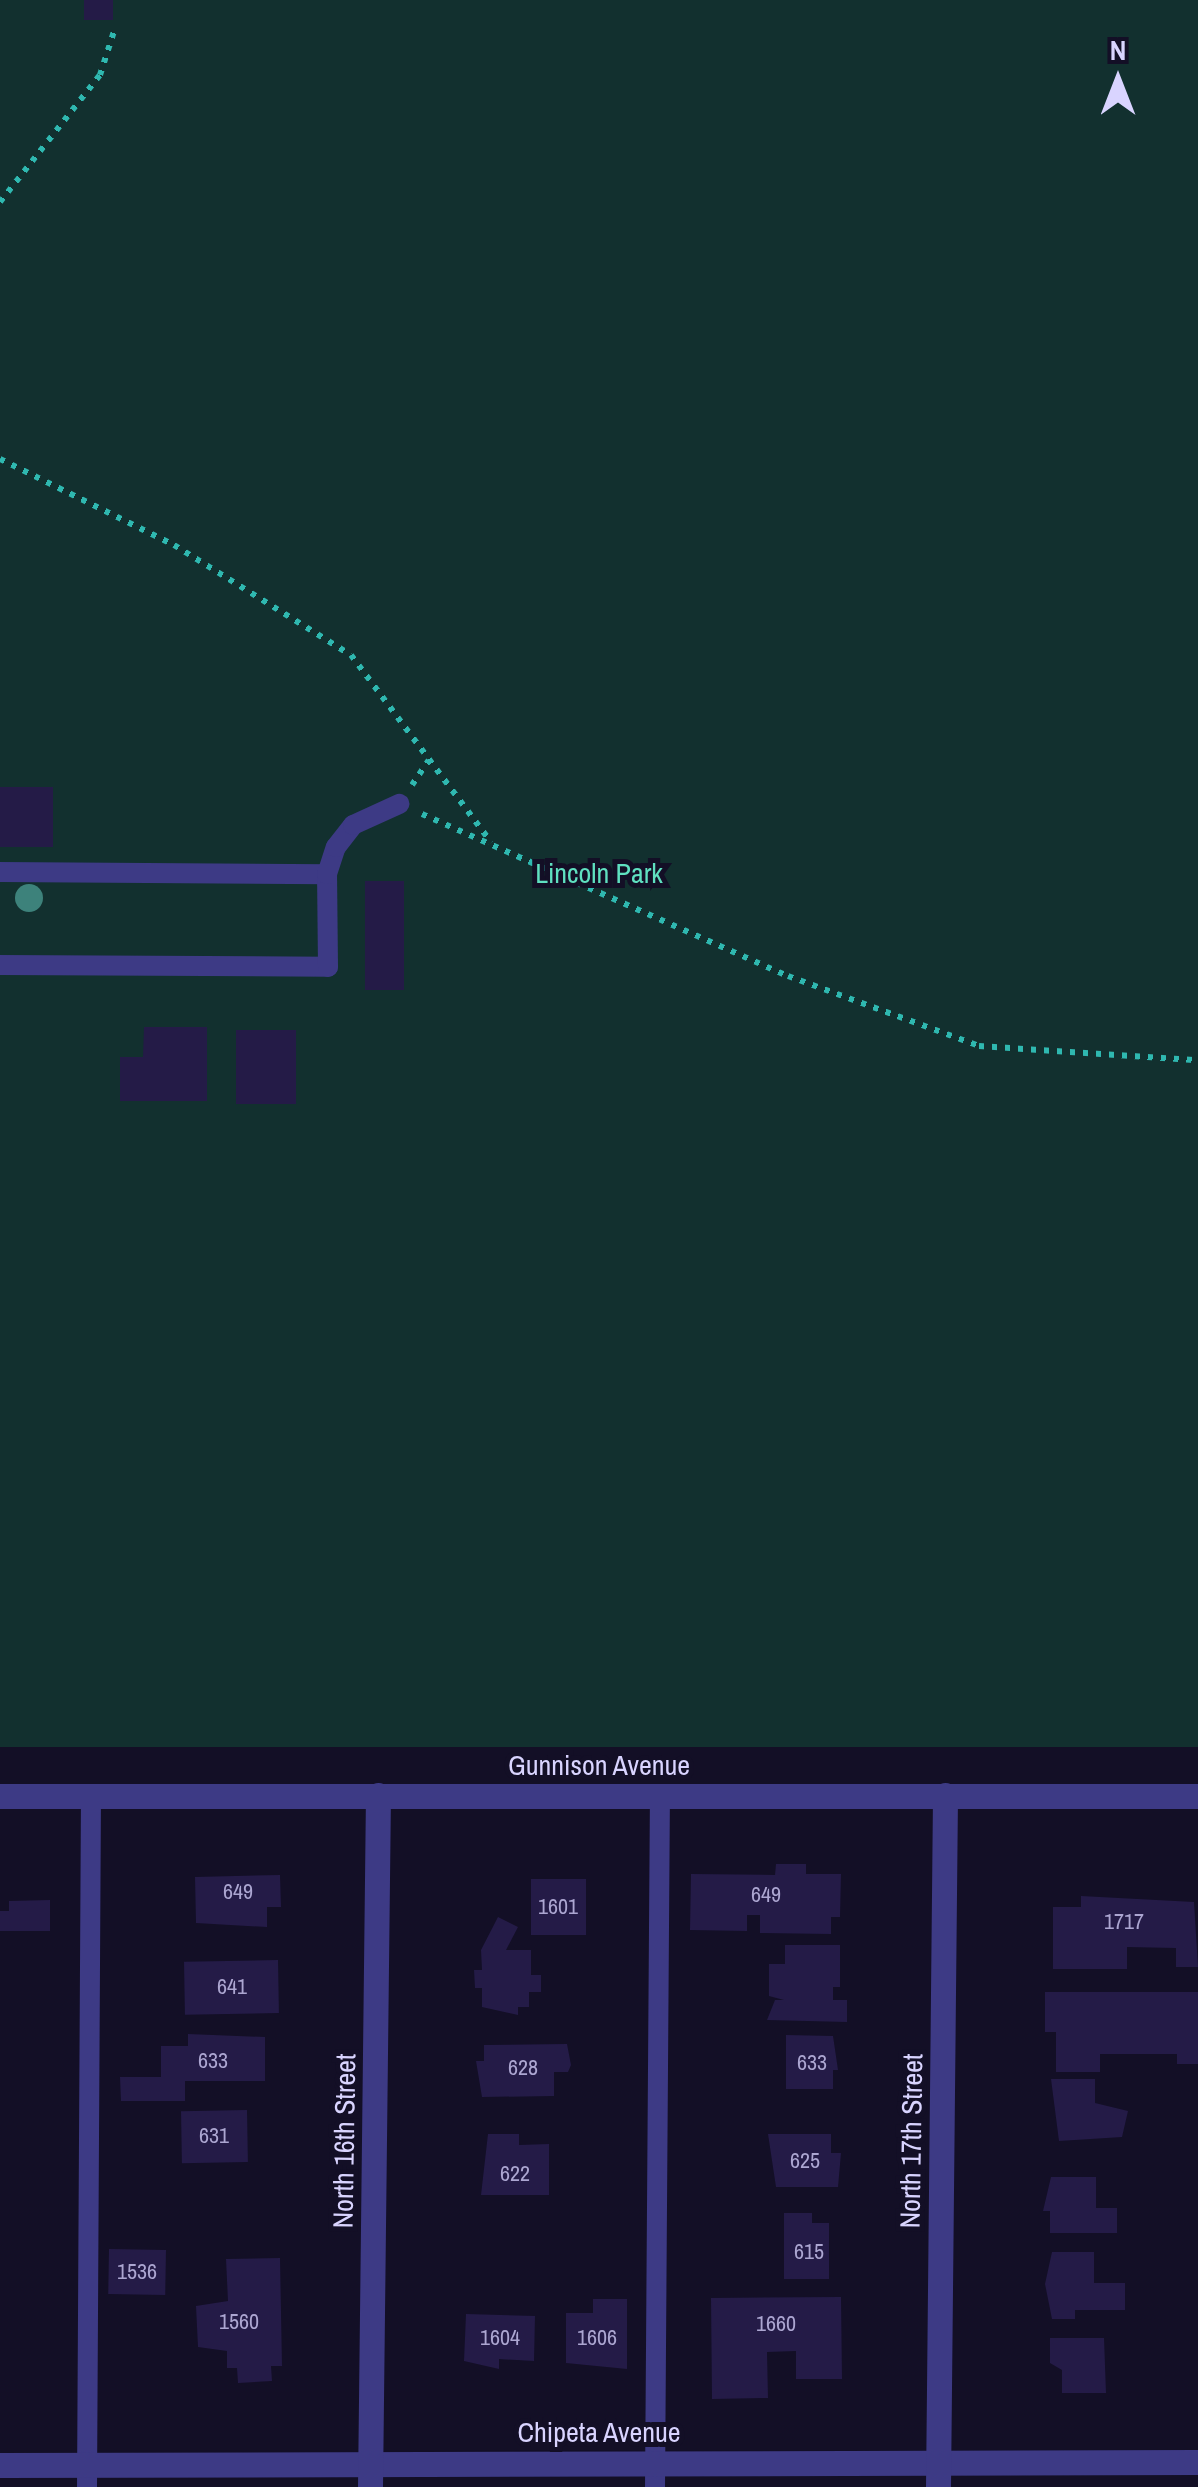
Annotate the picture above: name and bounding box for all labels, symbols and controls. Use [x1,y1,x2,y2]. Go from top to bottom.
north arrow [1068,30,1168,130]
text: N [1110,31,1126,69]
park label: Lincoln Park [535,856,663,890]
street label: Gunnison Avenue [507,1748,691,1782]
house number: 649 [223,1879,253,1905]
house number: 649 [751,1882,781,1908]
house number: 1601 [538,1894,578,1920]
house number: 1717 [1104,1909,1144,1935]
house number: 641 [217,1974,247,2000]
house number: 633 [198,2048,228,2074]
house number: 633 [797,2050,827,2076]
street label: North 16th Street [326,2053,362,2229]
street label: North 17th Street [893,2053,929,2229]
house number: 628 [508,2055,538,2081]
house number: 631 [199,2123,229,2149]
house number: 625 [790,2148,820,2174]
house number: 622 [500,2161,530,2187]
house number: 615 [794,2239,824,2265]
house number: 1536 [117,2259,157,2285]
house number: 1560 [219,2309,259,2335]
house number: 1660 [756,2311,796,2337]
house number: 1604 [480,2325,520,2351]
house number: 1606 [577,2325,617,2351]
street label: Chipeta Avenue [517,2415,681,2449]

